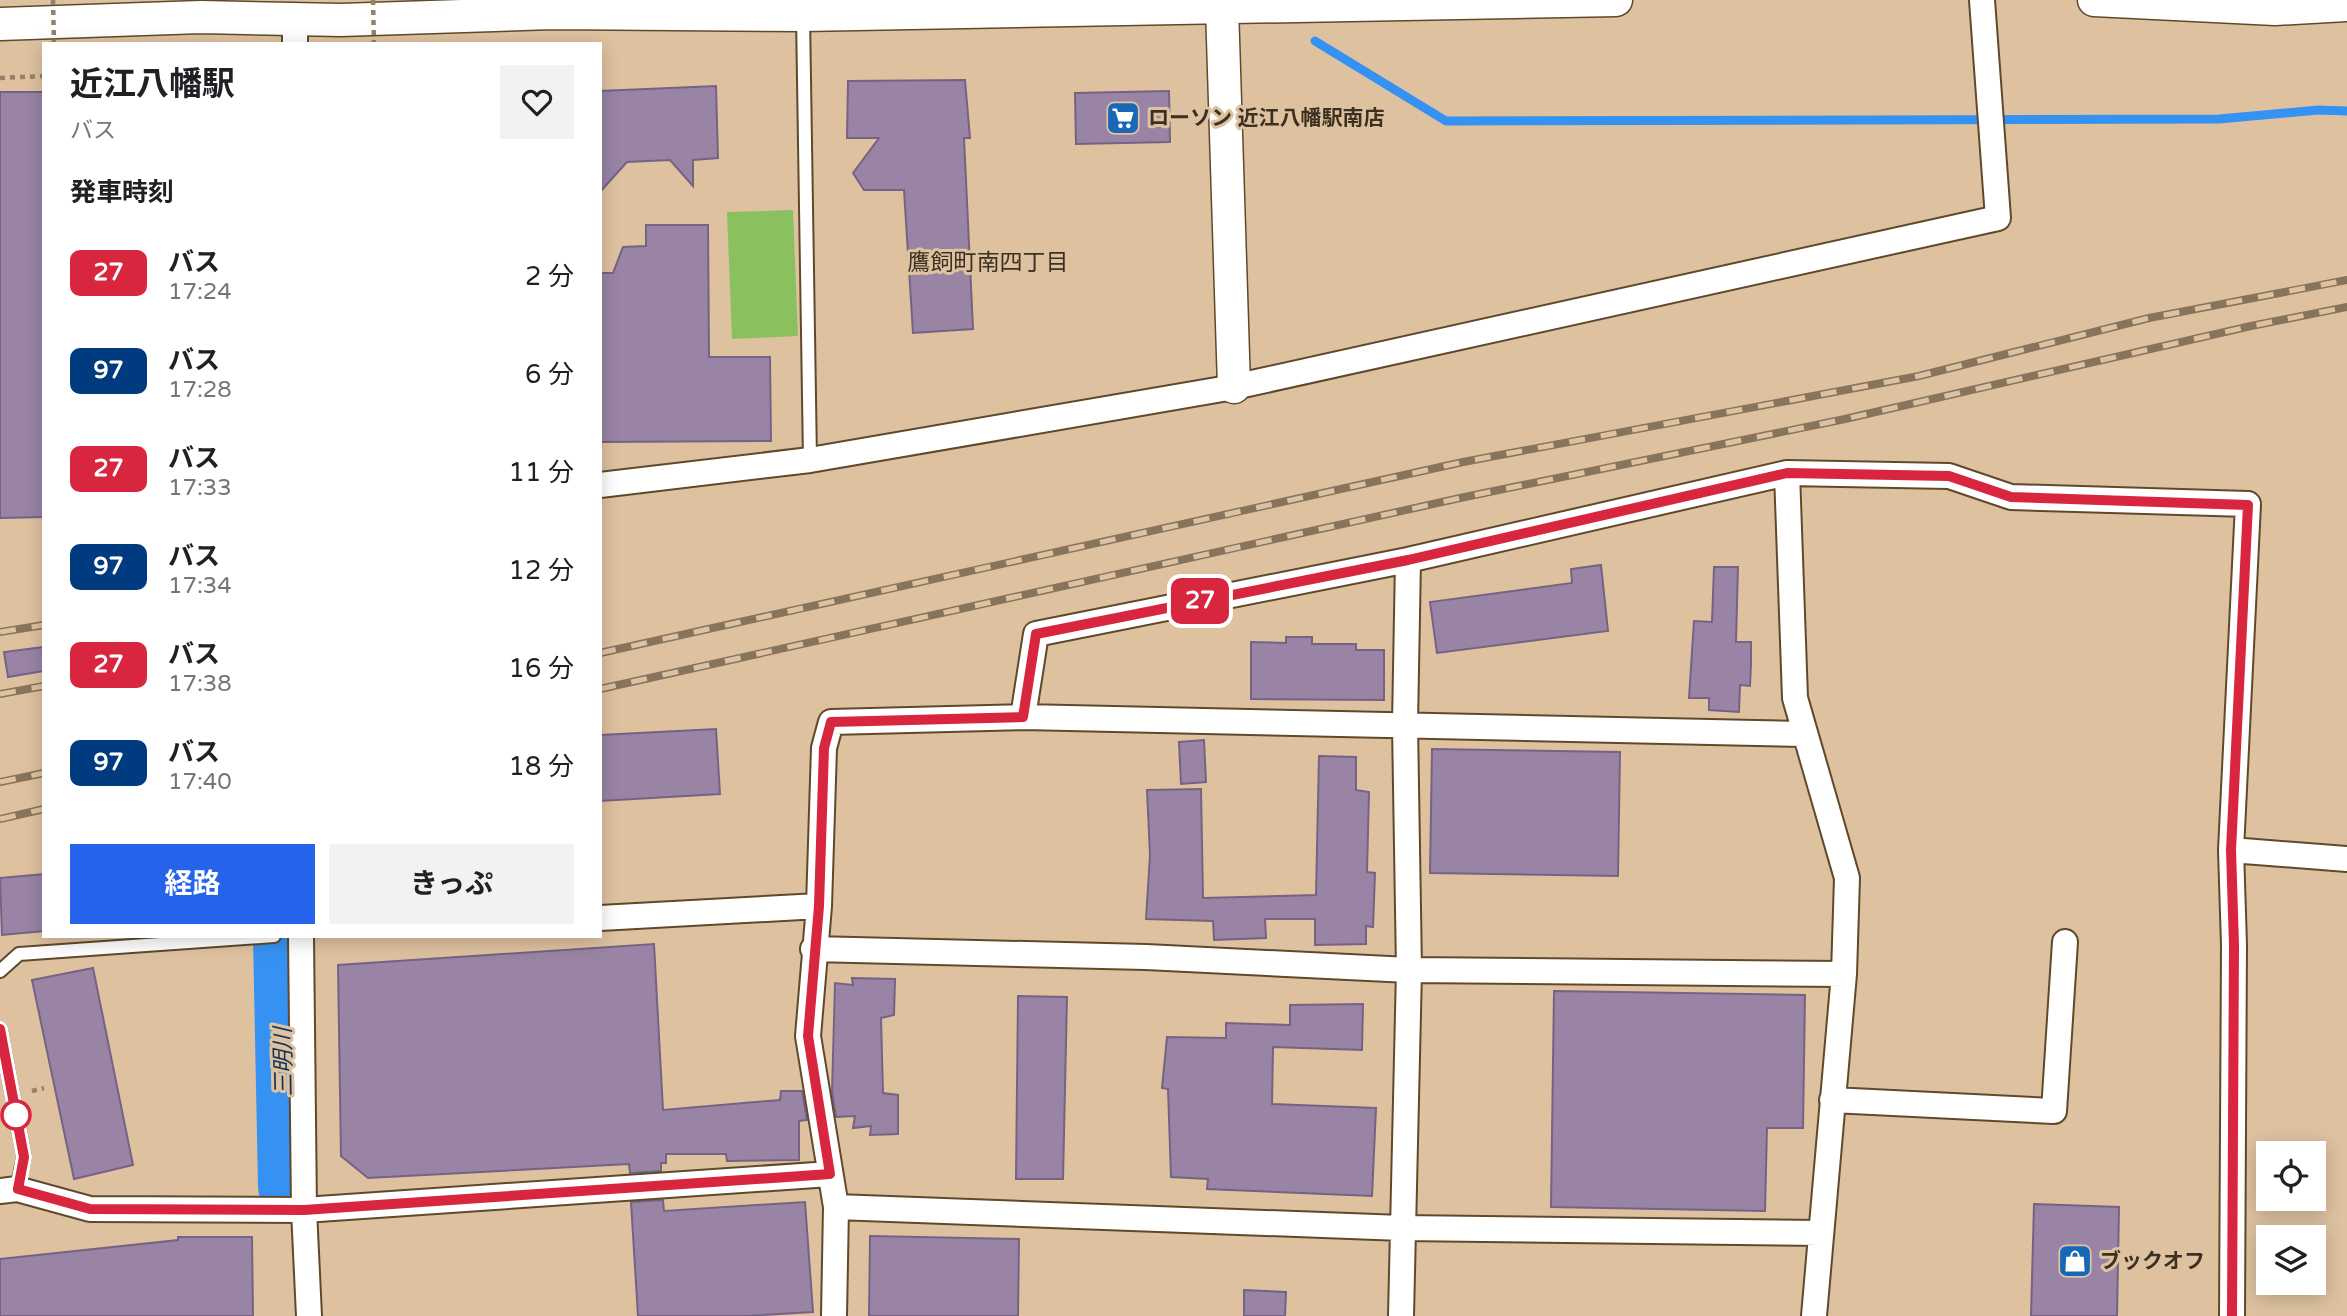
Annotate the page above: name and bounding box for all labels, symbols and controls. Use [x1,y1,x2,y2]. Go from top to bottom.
text: 近江八幡駅 [70,65,235,104]
button: heart [500,65,574,139]
supermarket icon: ローソン 近江八幡駅南店 [1104,99,1142,137]
place label: ローソン 近江八幡駅南店 [1148,106,1384,131]
text: バス [70,117,116,145]
text: 発車時刻 [70,177,174,208]
text: バス [168,247,220,278]
district label: 鷹飼町南四丁目 [908,249,1069,277]
text: 27 [93,258,124,287]
text: 2 分 [525,261,574,292]
text: 17:24 [168,278,232,306]
text: バス [168,345,220,376]
text: 97 [93,356,124,385]
text: 6 分 [525,359,574,390]
text: 17:28 [168,376,232,404]
text: バス [168,443,220,474]
text: 27 [93,454,124,483]
text: 11 分 [509,457,574,488]
text: 17:33 [168,474,232,502]
text: バス [168,541,220,572]
text: 97 [93,552,124,581]
text: 12 分 [509,555,574,586]
text: 17:34 [168,572,232,600]
line badge: 27 [1168,578,1232,624]
text: 27 [1185,586,1215,615]
text: バス [168,639,220,670]
text: 27 [93,650,124,679]
text: 16 分 [509,653,574,684]
text: 17:38 [168,670,232,698]
text: バス [168,737,220,768]
text: 97 [93,748,124,777]
text: 18 分 [509,751,574,782]
text: 17:40 [168,768,232,796]
button: 経路 [70,844,315,924]
button: きっぷ [329,844,574,924]
water label: 三明川 [269,1024,299,1097]
unlabelled marker [1,1100,31,1130]
map controls [2256,1141,2326,1295]
button: locate [2256,1141,2326,1211]
button: layers [2256,1225,2326,1295]
shop icon: ブックオフ [2056,1242,2094,1280]
place label: ブックオフ [2100,1249,2205,1274]

